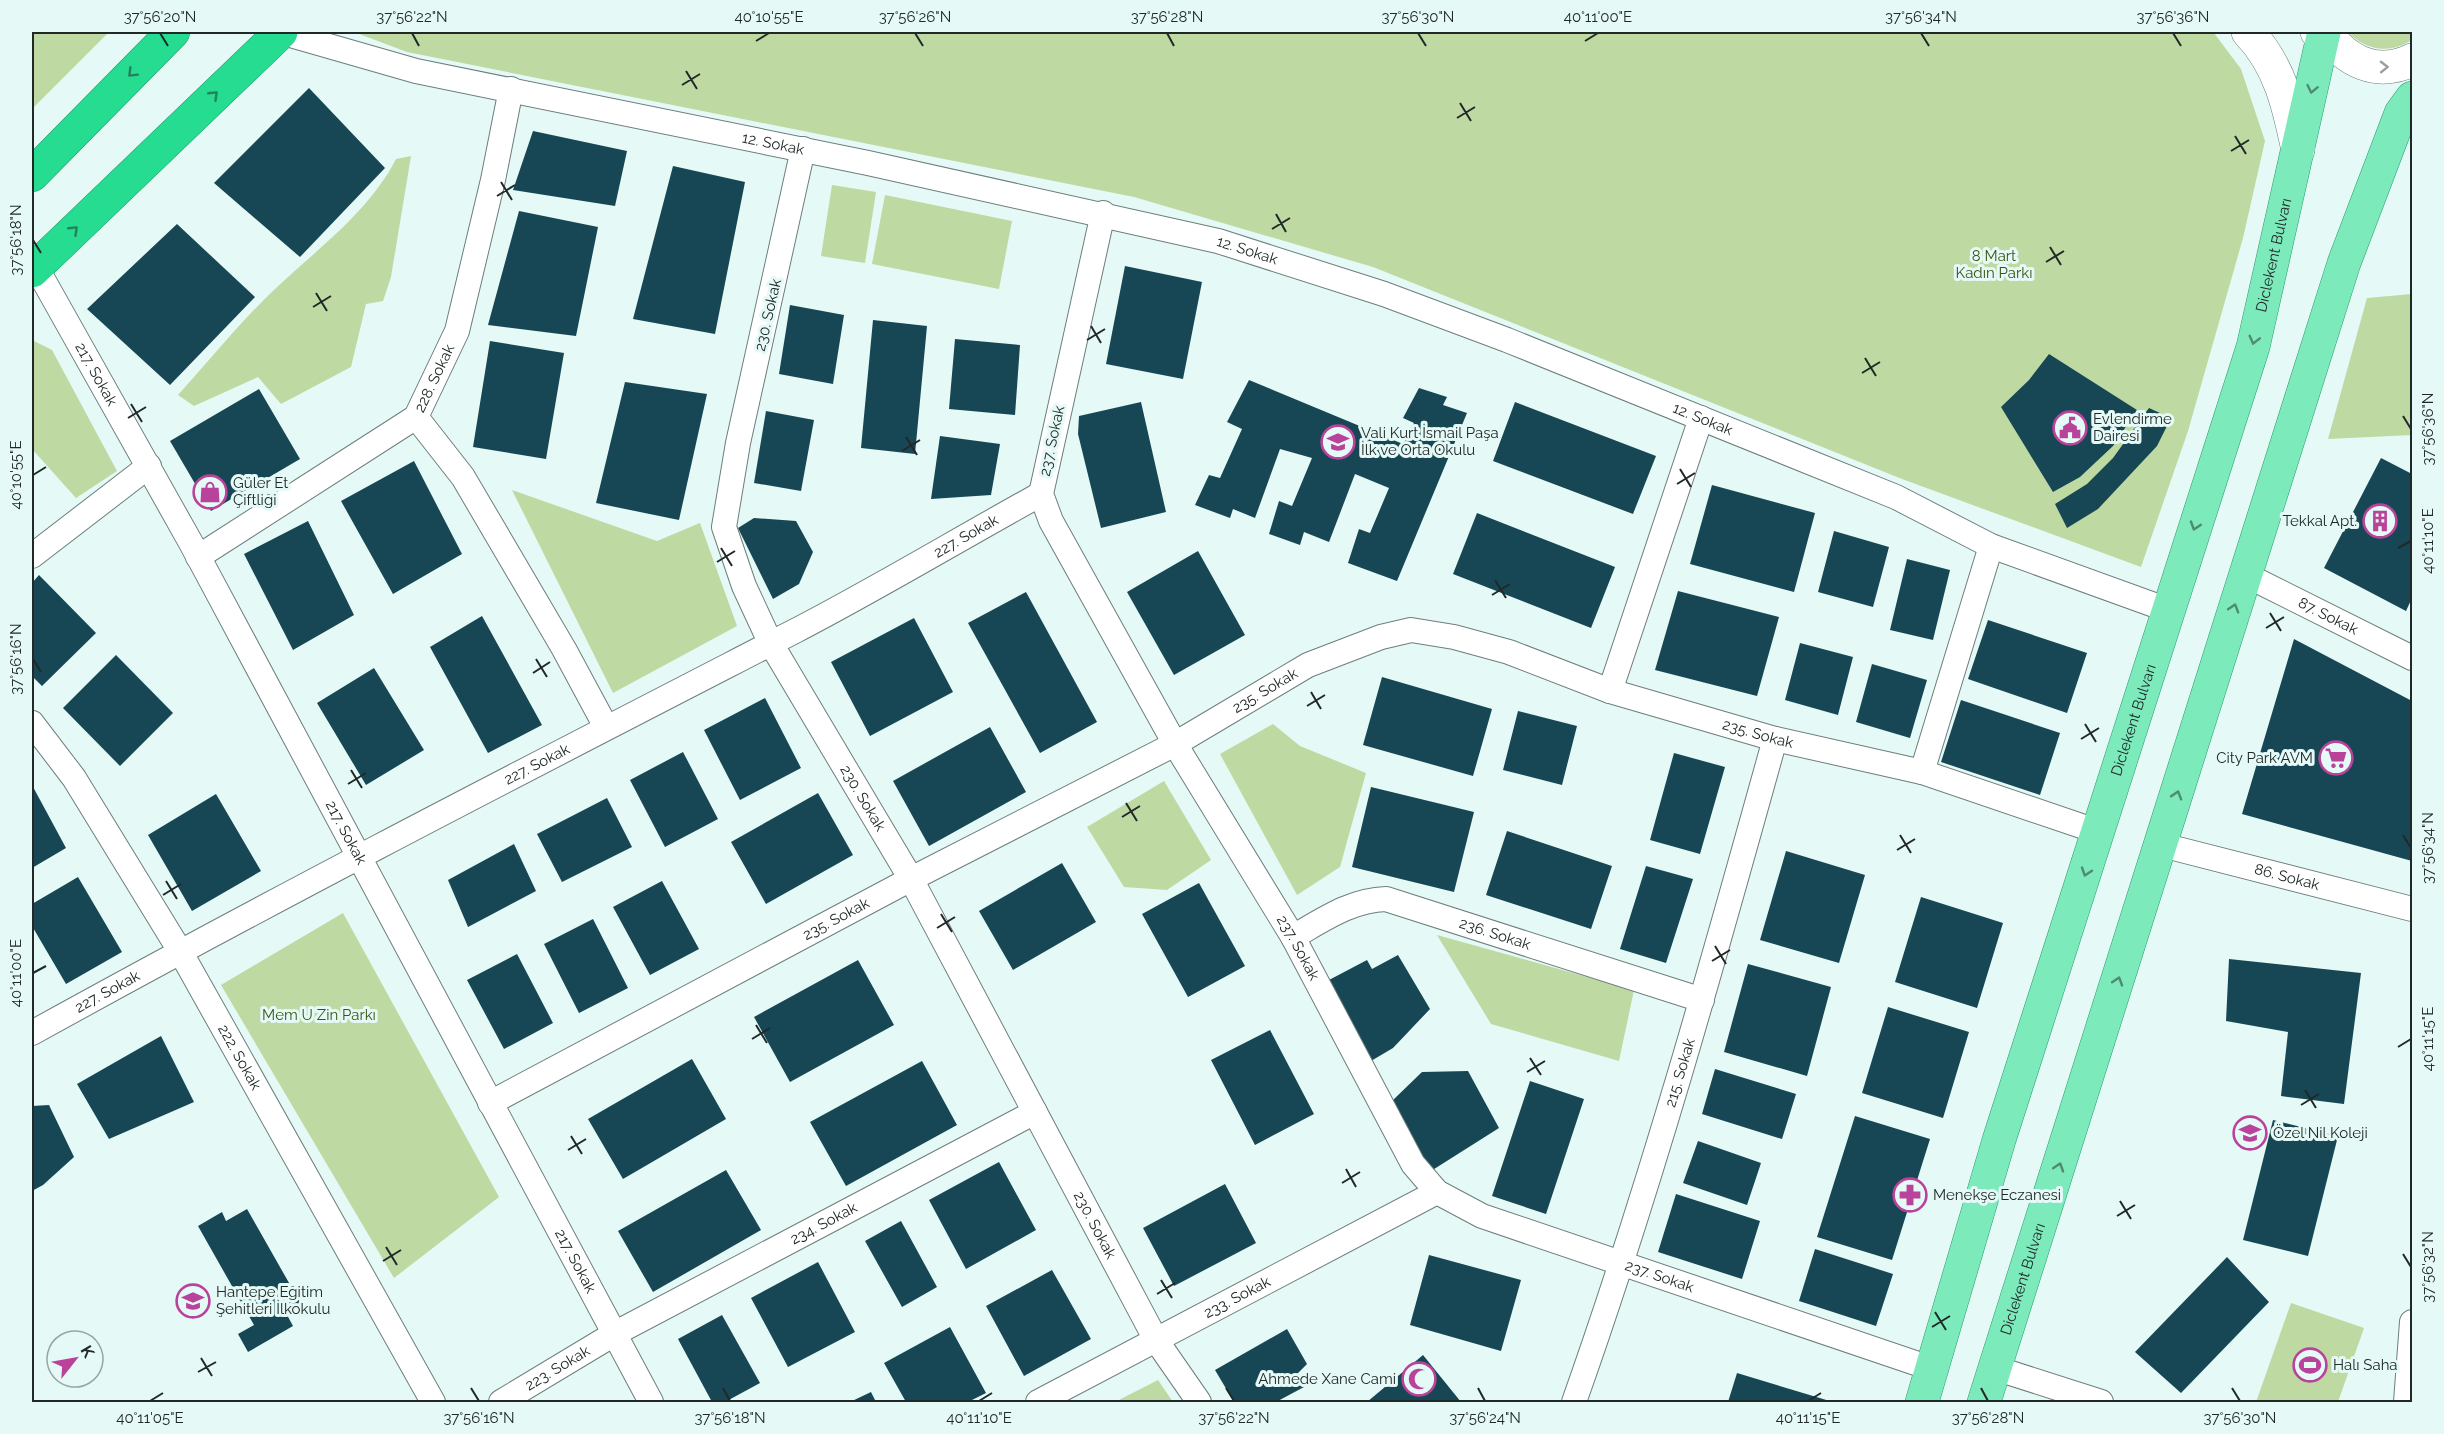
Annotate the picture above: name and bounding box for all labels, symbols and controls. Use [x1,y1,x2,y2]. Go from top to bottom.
text: 37°56'20"N [124,8,196,26]
text: 37°56'22"N [376,8,448,26]
text: 40°10'55"E [734,8,804,26]
text: 37°56'26"N [879,8,951,26]
text: 37°56'28"N [1131,8,1203,26]
text: 37°56'30"N [1382,8,1454,26]
text: 40°11'00"E [1564,8,1632,26]
text: 37°56'34"N [1885,8,1957,26]
text: 37°56'36"N [2137,8,2209,26]
one-way arrow [2379,60,2388,73]
one-way arrow [128,66,138,77]
one-way arrow [2306,83,2319,93]
one-way arrow [206,91,217,102]
street label: 12. Sokak [741,129,806,159]
street label: Diclekent Bulvarı [2252,196,2295,314]
text: 37°56'18"N [7,204,25,276]
one-way arrow [66,227,77,238]
street label: 12. Sokak [1214,232,1280,269]
park label: 8 Mart Kadın Parkı [1956,247,2032,282]
street label: 230. Sokak [751,277,785,353]
one-way arrow [2249,335,2262,345]
street label: 217. Sokak [71,339,121,409]
street label: 228. Sokak [411,341,458,415]
text: 37°56'36"N [2419,393,2437,465]
street label: 12. Sokak [1670,399,1735,439]
street label: 237. Sokak [1036,404,1068,478]
public building icon: Evlendirme Dairesi [2052,410,2088,446]
place label: Evlendirme Dairesi [2093,410,2172,445]
place label: Vali Kurt İsmail Paşa İlk ve Orta Okulu [1361,423,1499,459]
school or university icon: Vali Kurt İsmail Paşa İlk ve Orta Okulu [1320,424,1356,460]
text: 40°10'55"E [7,440,25,510]
shop icon: Güler Et Çiftliği [192,474,228,510]
place label: Güler Et Çiftliği [233,474,288,509]
building icon: Tekkal Apt. [2362,503,2398,539]
text: 40°11'10"E [2419,508,2437,574]
street label: 227. Sokak [930,511,1002,562]
place label: Tekkal Apt. [2283,512,2357,530]
one-way arrow [2190,520,2203,531]
street label: 87. Sokak [2295,594,2361,639]
one-way arrow [2227,603,2239,614]
text: 37°56'16"N [7,623,25,695]
street label: Diclekent Bulvarı [2107,662,2160,778]
street label: 235. Sokak [1229,664,1301,717]
street label: 235. Sokak [1720,715,1795,752]
street label: 227. Sokak [501,740,573,789]
supermarket icon: City Park AVM [2318,740,2354,776]
place label: City Park AVM [2216,749,2313,767]
street label: 230. Sokak [836,762,890,835]
one-way arrow [2170,790,2182,801]
street label: 217. Sokak [322,797,371,868]
text: 37°56'34"N [2419,812,2437,884]
street label: 86. Sokak [2252,860,2322,894]
one-way arrow [2080,866,2093,877]
street label: 235. Sokak [800,894,872,944]
street label: 237. Sokak [1273,912,1323,984]
street label: 236. Sokak [1457,914,1533,954]
text: 40°11'00"E [7,939,25,1007]
street label: 227. Sokak [72,967,143,1017]
one-way arrow [2111,976,2124,987]
park label: Mem U Zin Parkı [262,1006,376,1024]
text: 40°11'15"E [2419,1007,2437,1071]
street label: 222. Sokak [214,1021,265,1093]
street label: 215. Sokak [1661,1036,1699,1109]
school or university icon: Özel Nil Koleji [2232,1115,2268,1151]
place label: Özel Nil Koleji [2273,1123,2368,1142]
one-way arrow [2052,1162,2064,1173]
pharmacy icon: Menekşe Eczanesi [1892,1177,1928,1213]
place label: Menekşe Eczanesi [1933,1186,2061,1204]
street label: 230. Sokak [1070,1188,1120,1262]
street label: 234. Sokak [787,1198,860,1248]
street label: Diclekent Bulvarı [1997,1221,2049,1337]
street label: 217. Sokak [551,1226,600,1296]
text: 37°56'32"N [2419,1231,2437,1303]
street label: 237. Sokak [1623,1256,1696,1296]
street label: 233. Sokak [1201,1272,1273,1322]
school or university icon: Hantepe Eğitim Şehitleri İlkokulu [175,1283,211,1319]
place label: Hantepe Eğitim Şehitleri İlkokulu [216,1283,330,1318]
north arrow [45,1329,105,1389]
text: K [77,1342,98,1361]
street label: 223. Sokak [522,1342,593,1394]
sports icon: Halı Saha [2292,1347,2328,1383]
place label: Halı Saha [2333,1356,2398,1374]
mosque icon: Ahmede Xane Cami [1401,1361,1437,1397]
place label: Ahmede Xane Cami [1258,1370,1396,1388]
text: 40°11'05"E [116,1409,184,1427]
text: 37°56'16"N [443,1409,515,1427]
text: 37°56'18"N [694,1409,766,1427]
text: 40°11'10"E [946,1409,1012,1427]
text: 37°56'22"N [1198,1409,1270,1427]
text: 37°56'24"N [1449,1409,1521,1427]
text: 40°11'15"E [1776,1409,1840,1427]
text: 37°56'28"N [1952,1409,2024,1427]
text: 37°56'30"N [2204,1409,2276,1427]

